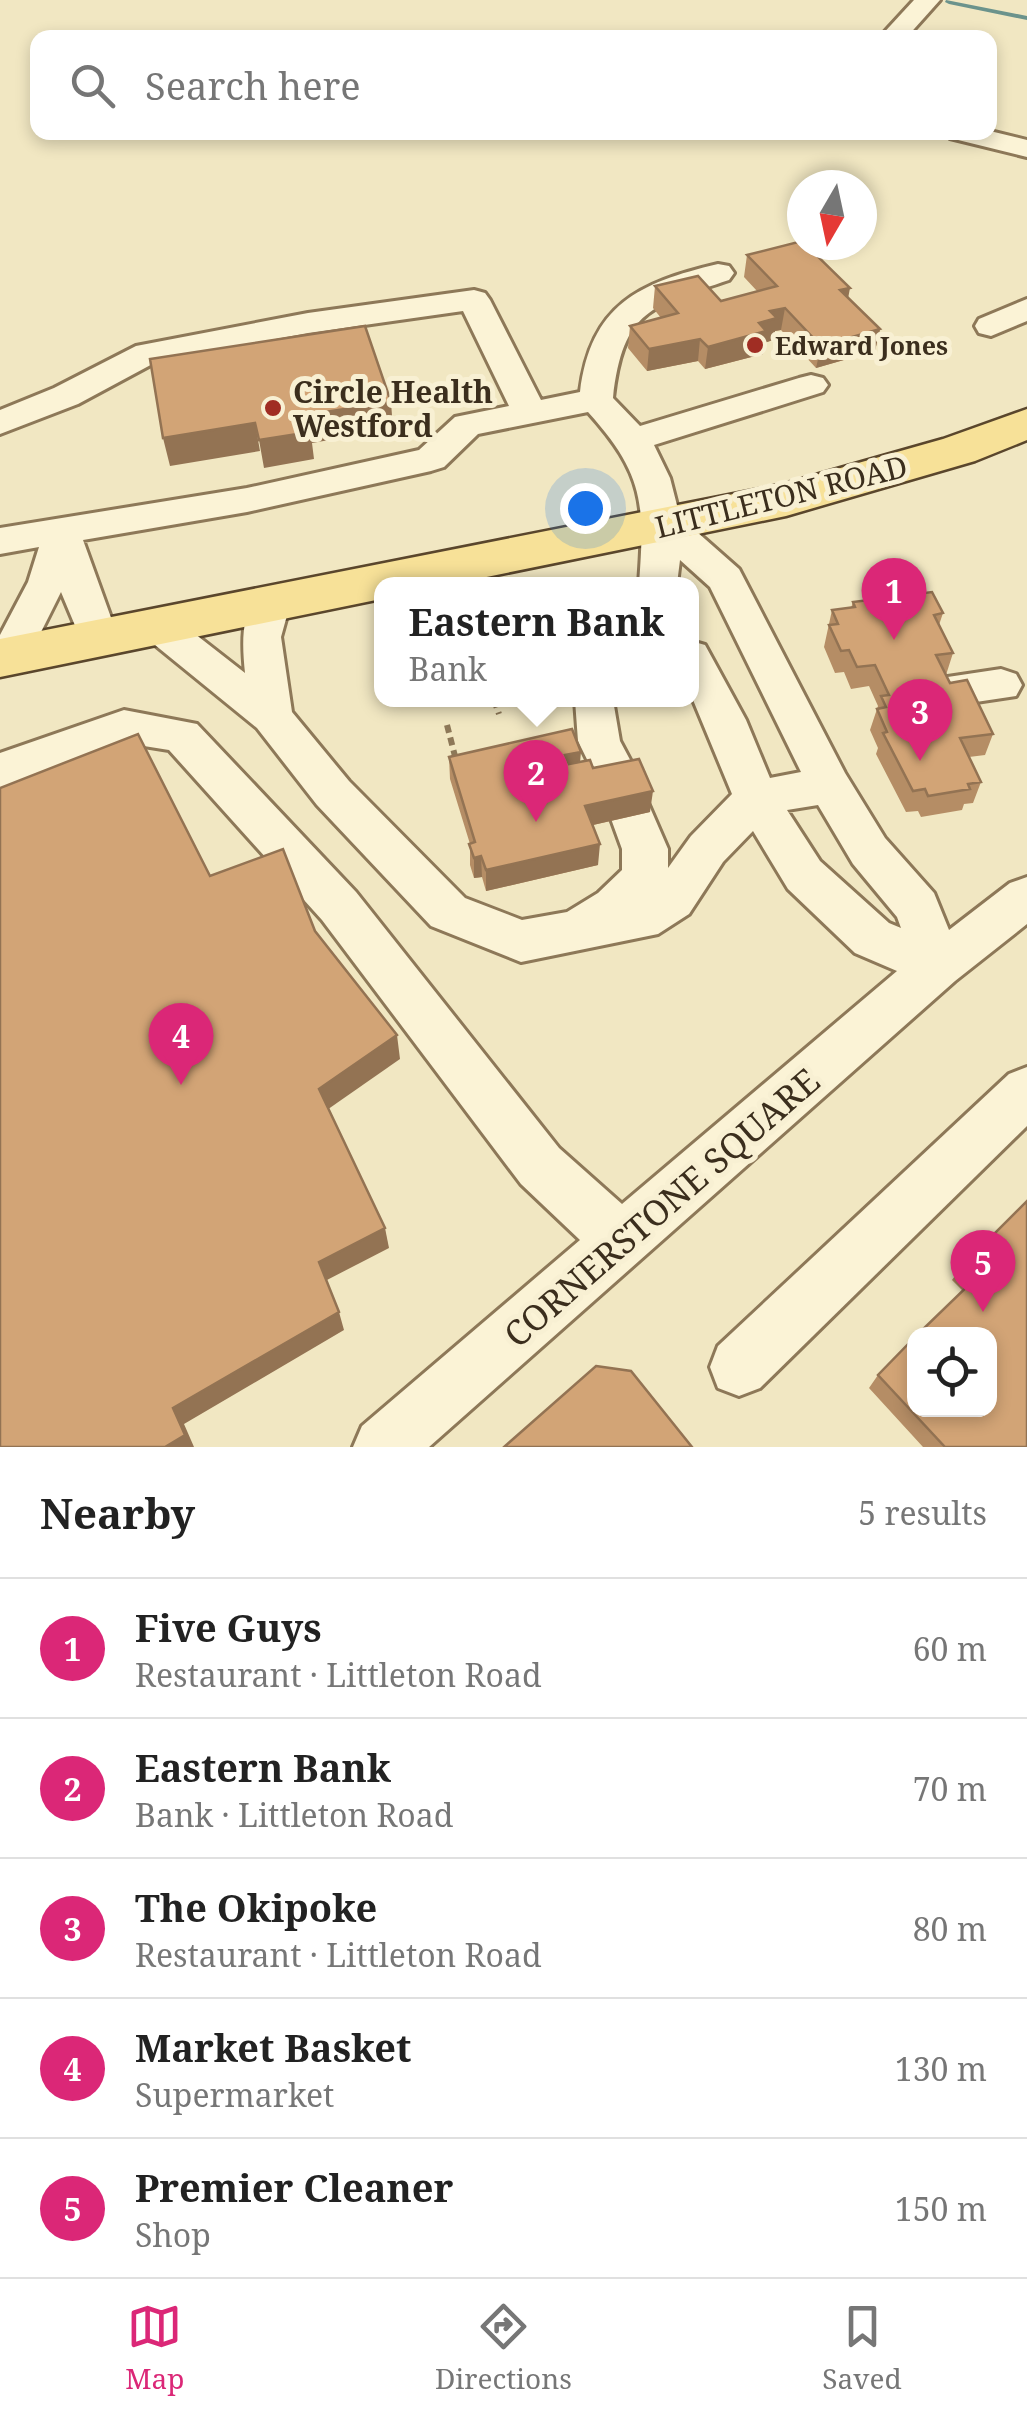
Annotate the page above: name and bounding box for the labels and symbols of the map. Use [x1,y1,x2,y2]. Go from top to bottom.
north arrow [787,170,877,260]
place label: Edward Jones [775,328,948,362]
marker: Edward Jones [744,334,766,356]
place label: Circle Health Westford [293,371,493,446]
marker: Circle Health Westford [262,397,284,419]
street label: LITTLETON ROAD [651,445,911,547]
your location [560,483,611,534]
pin: 1 [862,558,926,640]
pin: 3 [888,678,952,761]
pin: 2 [504,740,568,822]
pin: 4 [148,1002,214,1085]
street label: CORNERSTONE SQUARE [493,1057,829,1357]
pin: 5 [950,1230,1016,1312]

